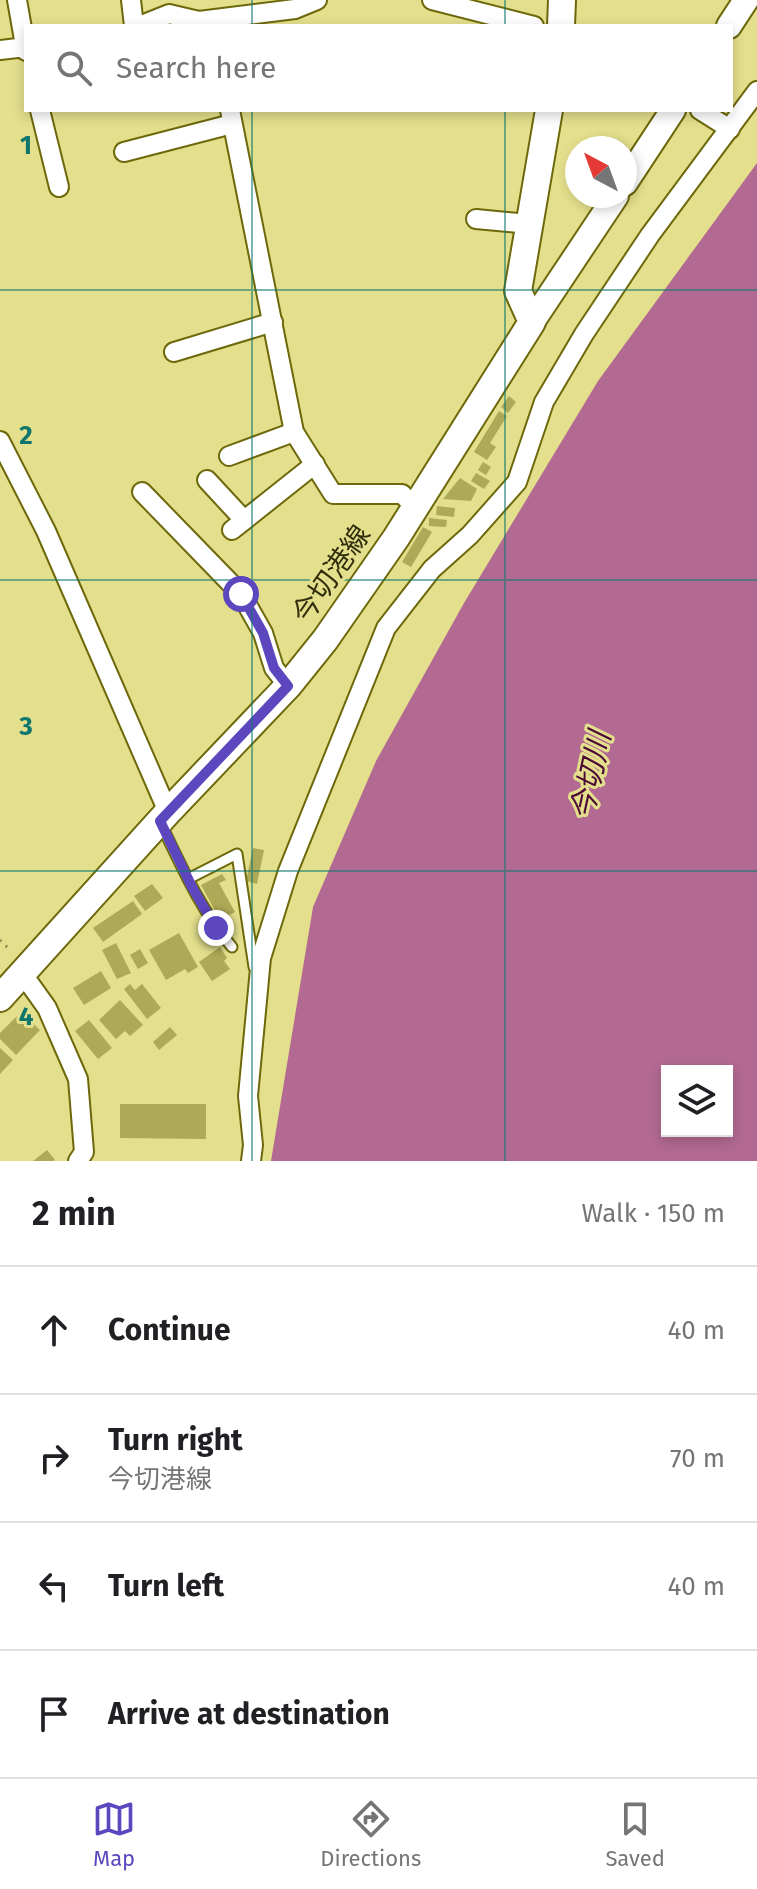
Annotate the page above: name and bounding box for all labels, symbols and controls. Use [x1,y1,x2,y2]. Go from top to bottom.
search box [24,24,733,112]
icon: search [52,46,96,90]
text: Search here [116,50,276,86]
text: 1 [20,130,32,161]
north arrow [565,136,637,208]
text: 2 [19,420,33,451]
street label: 今切港線 [286,519,377,630]
route start [223,576,259,612]
text: 3 [18,711,33,742]
water label: 今切川 [564,725,619,824]
route end [198,910,234,946]
text: 4 [19,1001,34,1032]
map controls [661,1065,733,1137]
button: layers [661,1065,733,1137]
text: 2 min [32,1193,116,1234]
text: Walk · 150 m [582,1198,725,1229]
icon: ahead [32,1308,76,1352]
text: Continue [108,1312,231,1348]
text: 40 m [667,1315,725,1346]
text: Turn right [108,1422,243,1458]
icon: right [32,1436,76,1480]
text: 70 m [670,1443,725,1474]
text: 今切港線 [108,1464,212,1495]
icon: left [32,1564,76,1608]
text: Turn left [108,1568,224,1604]
text: 40 m [667,1571,725,1602]
icon: arrive [32,1692,76,1736]
text: Arrive at destination [108,1696,390,1732]
tab: Map [92,1797,136,1872]
tab: Directions [320,1797,421,1872]
tab: Saved [605,1797,665,1872]

